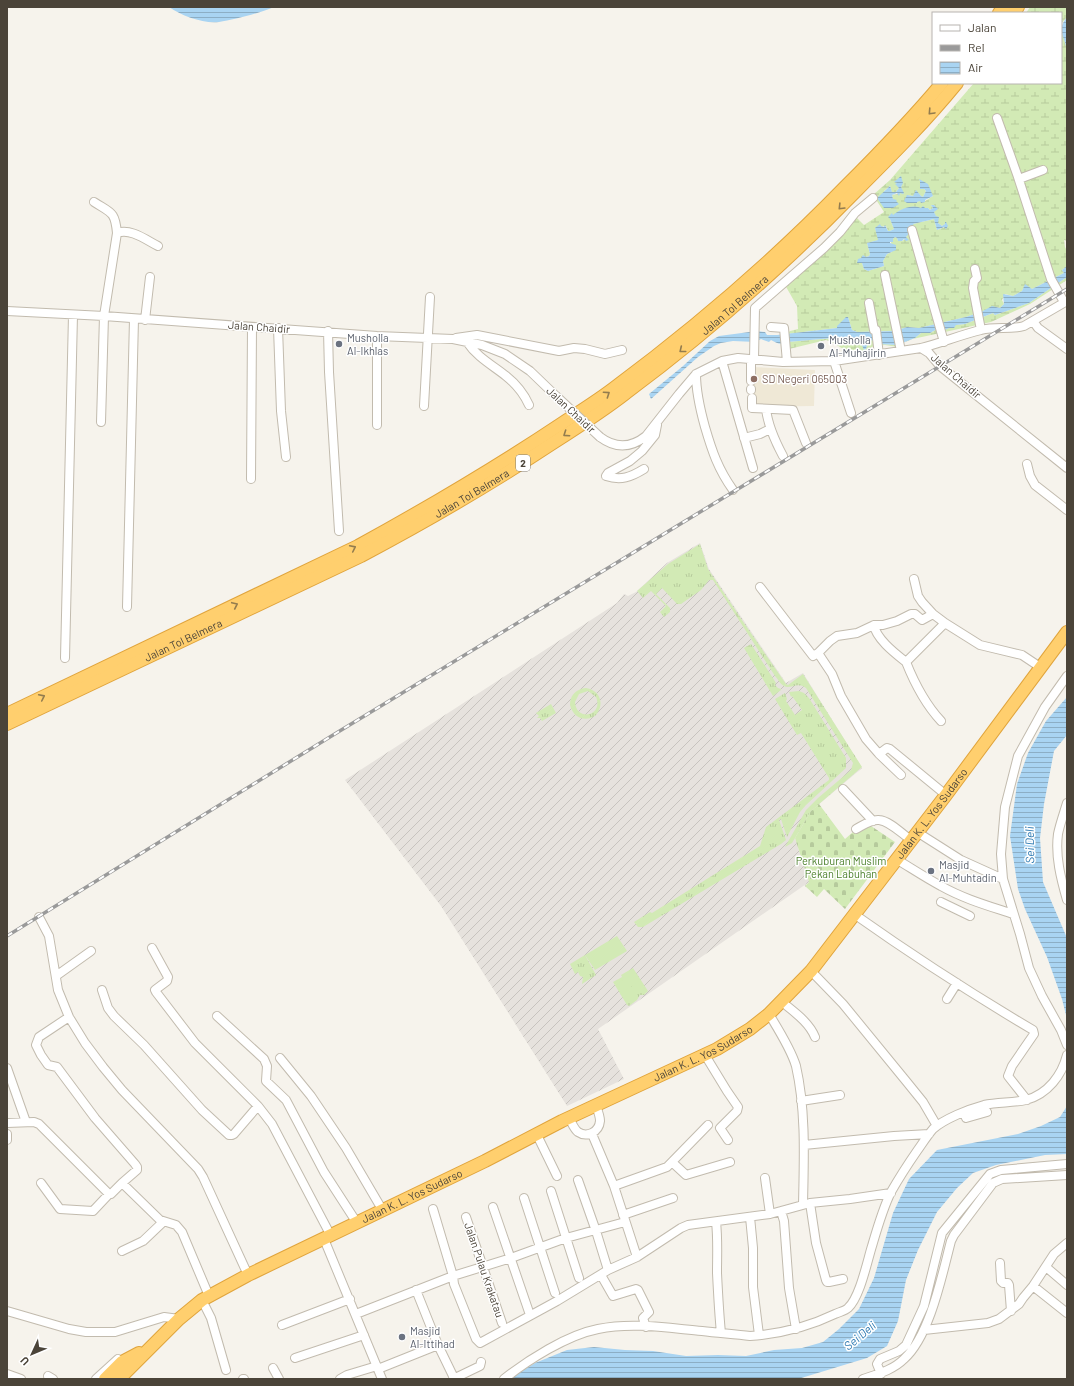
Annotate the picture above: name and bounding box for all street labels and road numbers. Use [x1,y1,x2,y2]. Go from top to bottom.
street label: Jalan Tol Belmera [698,272,770,337]
street label: Jalan Chaidir [228,318,290,335]
street label: Jalan Chaidir [929,350,984,401]
street label: Jalan Chaidir [544,384,598,436]
road number: 2 [516,455,530,471]
street label: Jalan Tol Belmera [432,466,511,520]
street label: Jalan Tol Belmera [142,616,224,664]
street label: Jalan K. L. Yos Sudarso [893,765,970,861]
street label: Jalan K. L. Yos Sudarso [651,1022,755,1084]
street label: Jalan K. L. Yos Sudarso [359,1166,464,1225]
street label: Jalan Pulau Krakatau [462,1221,507,1319]

